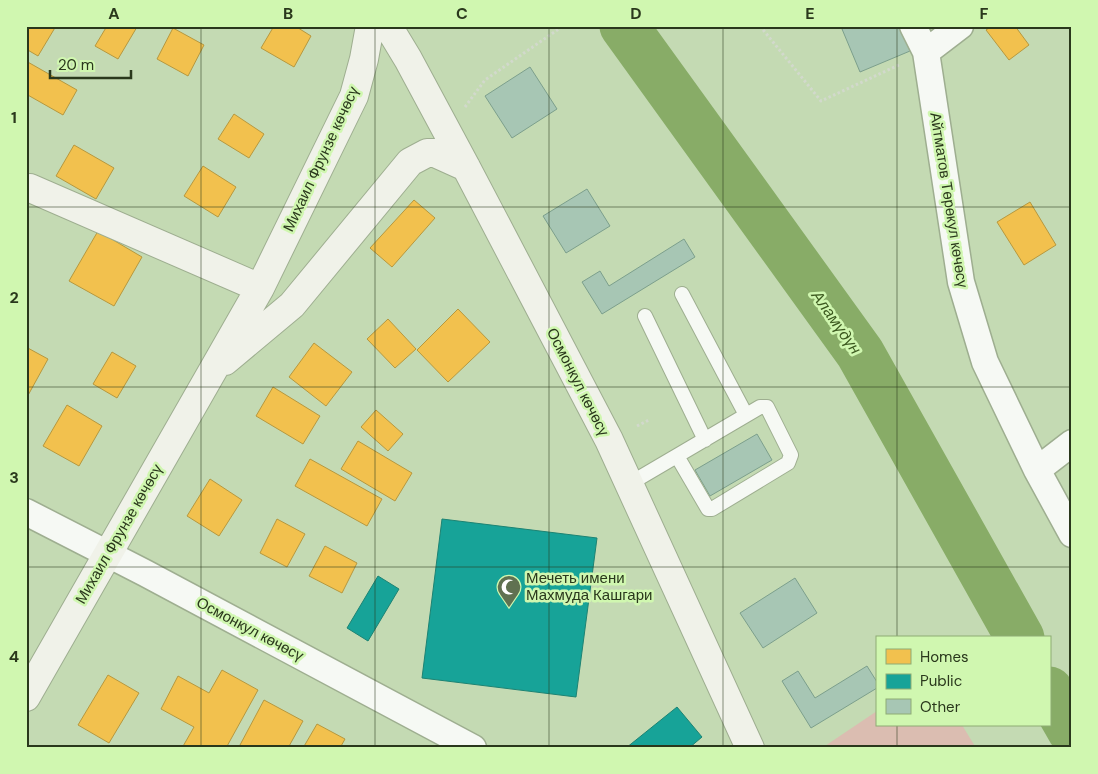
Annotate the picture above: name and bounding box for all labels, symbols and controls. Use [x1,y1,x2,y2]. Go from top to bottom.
text: A [108,3,120,24]
text: B [283,3,293,24]
text: C [456,3,468,24]
text: D [630,3,642,24]
text: E [805,3,815,24]
text: F [980,3,989,24]
scale bar [50,48,131,80]
text: 20 m [58,55,94,75]
street label: Михаил Фрунзе көчөсү [279,83,364,235]
text: 1 [11,107,17,128]
street label: Айтматов Төрөкул көчөсү [925,111,973,290]
water label: Аламүдүн [806,285,866,358]
text: 2 [9,287,19,308]
street label: Осмонкул көчөсү [542,325,614,440]
street label: Михаил Фрунзе көчөсү [71,460,167,607]
text: 3 [9,467,19,488]
place label: Мечеть имени Махмуда Кашгари [526,568,652,605]
mosque icon: Мечеть имени Махмуда Кашгари [496,574,522,608]
street label: Осмонкул көчөсү [193,592,308,666]
legend [876,636,1050,726]
text: 4 [9,646,19,667]
text: Homes [920,647,969,667]
text: Public [920,671,962,691]
text: Other [920,697,961,717]

